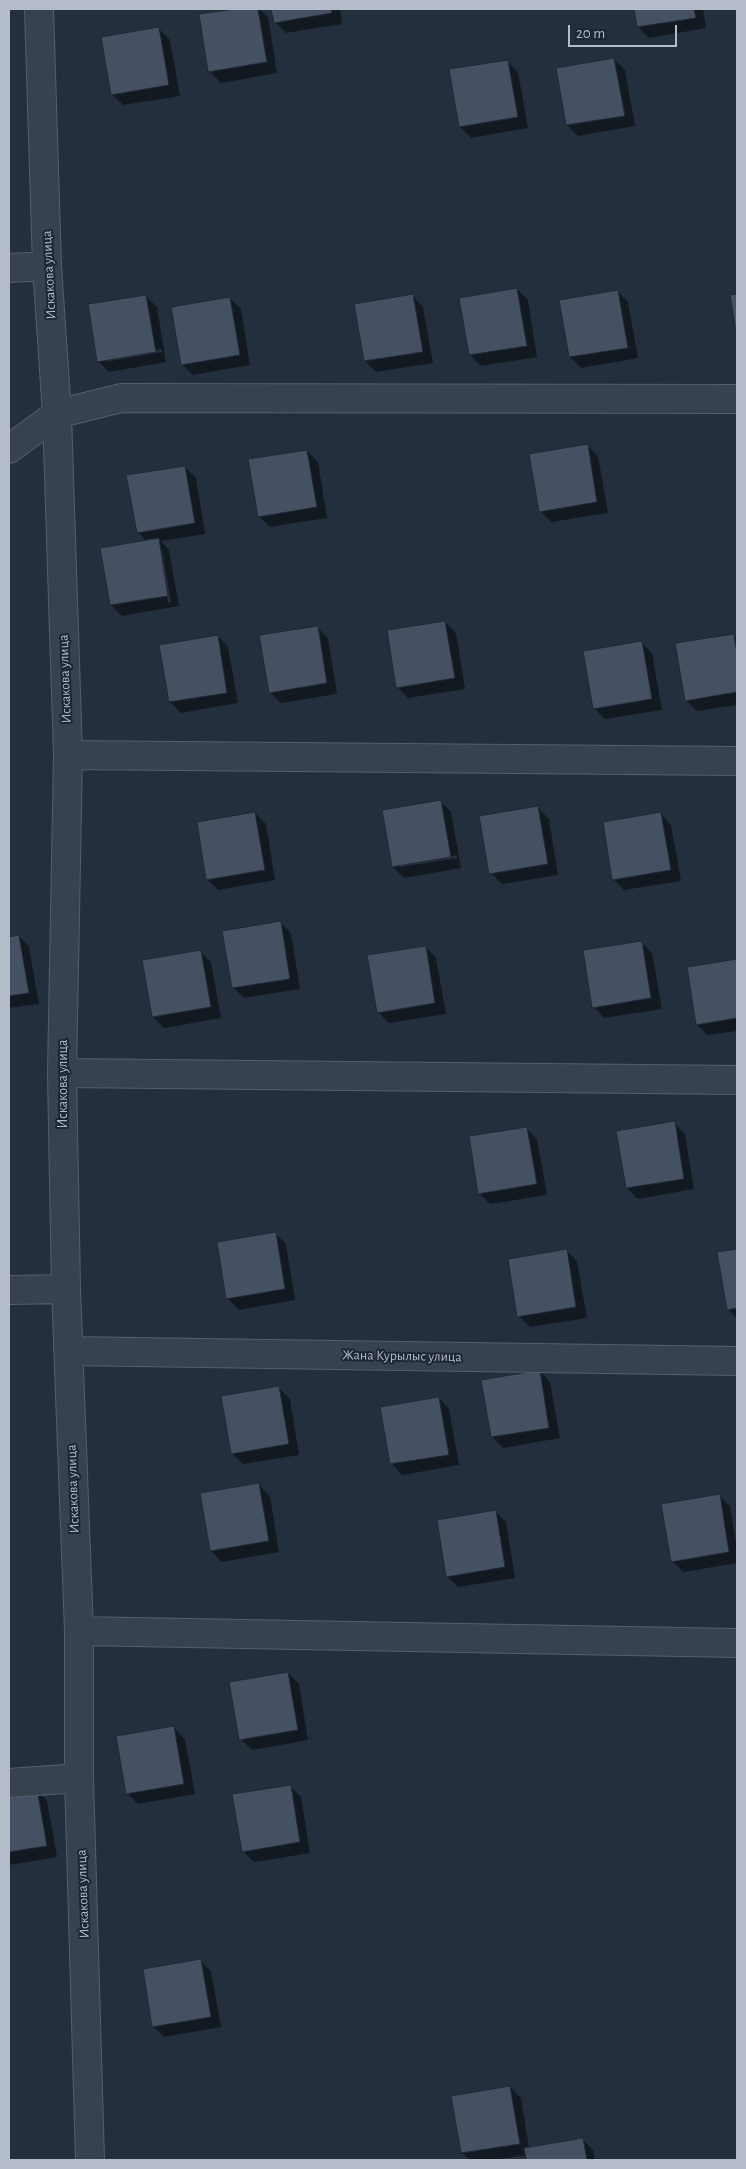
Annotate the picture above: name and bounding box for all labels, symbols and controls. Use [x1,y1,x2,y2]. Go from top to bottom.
scale bar [571,15,680,47]
text: 20 m [576,26,605,41]
street label: Искакова улица [38,230,60,320]
street label: Искакова улица [55,634,75,724]
street label: Искакова улица [55,1040,71,1128]
street label: Жана Курылыс улица [342,1347,462,1365]
street label: Искакова улица [63,1444,83,1534]
street label: Искакова улица [73,1849,93,1939]

